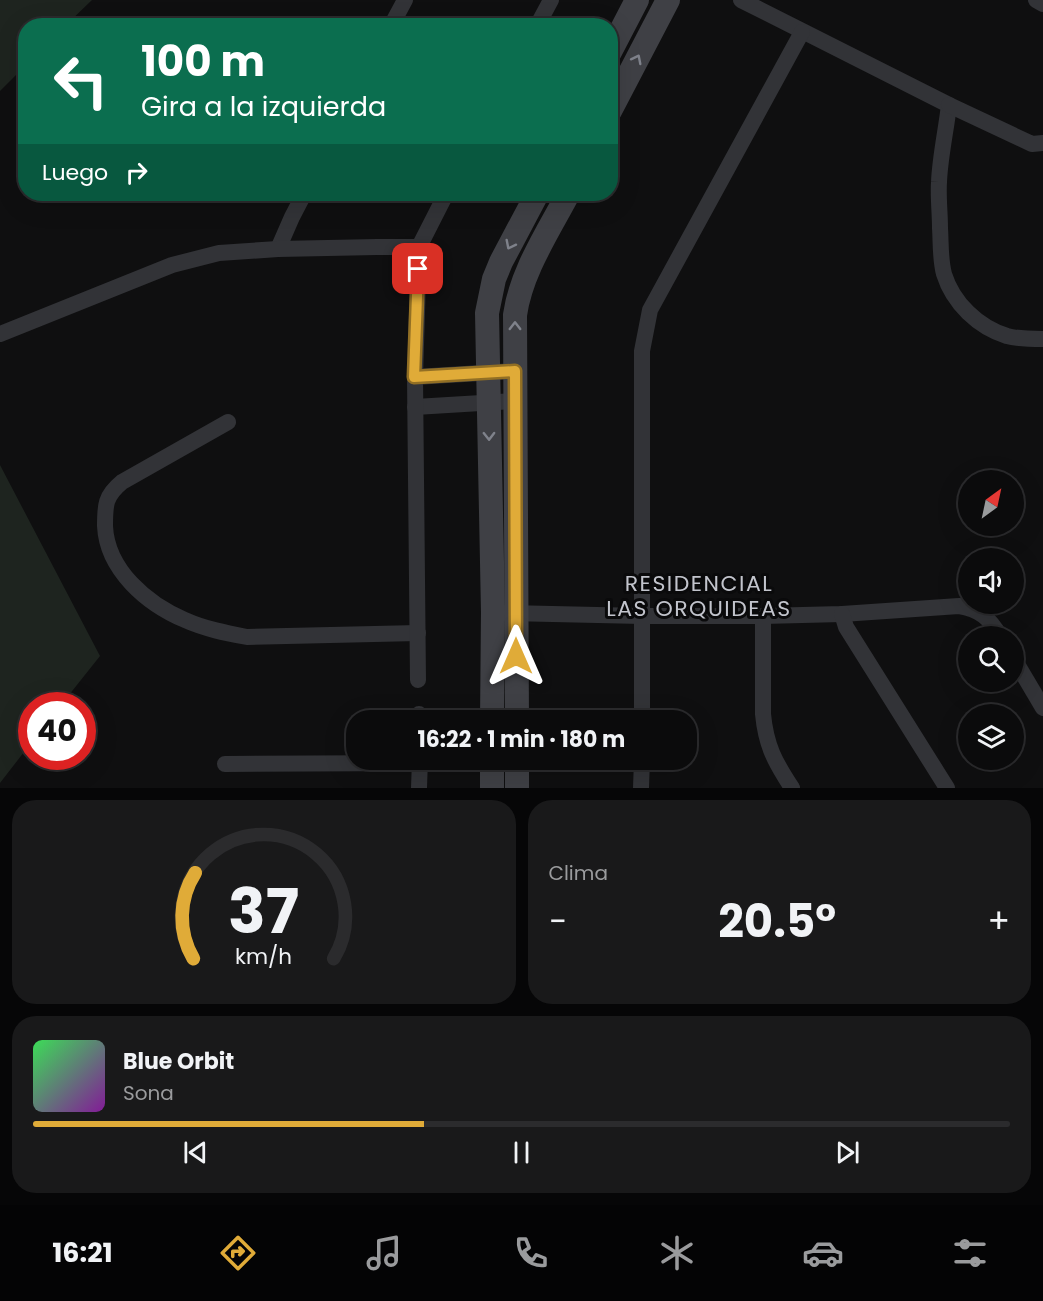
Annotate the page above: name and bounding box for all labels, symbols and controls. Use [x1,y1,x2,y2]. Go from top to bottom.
text: 100 m [141,32,265,91]
icon: left [42,42,120,120]
one-way arrow [630,54,642,65]
text: Gira a la izquierda [141,88,386,125]
icon: right [120,156,153,189]
text: Luego [42,157,108,188]
one-way arrow [506,239,517,250]
pin [392,243,443,294]
icon: arrive [401,252,434,285]
one-way arrow [509,321,521,330]
one-way arrow [483,432,496,441]
north arrow [958,470,1024,536]
map controls [958,470,1024,770]
button: sound [958,548,1024,614]
district label: RESIDENCIAL LAS ORQUIDEAS [606,568,792,624]
position arrow [484,624,548,688]
button: search [958,626,1024,692]
speed limit sign: 40 [18,692,96,770]
button: layers [958,704,1024,770]
text: 16:22 · 1 min · 180 m [418,724,625,755]
text: Clima [549,859,608,887]
text: 37 [228,867,299,955]
text: 20.5° [718,890,836,953]
text: − [549,898,567,945]
text: + [987,898,1010,945]
text: km/h [235,941,292,972]
text: Blue Orbit [123,1046,234,1077]
text: Sona [123,1079,174,1107]
icon: previous [179,1136,212,1169]
icon: pause [505,1136,538,1169]
icon: next [831,1136,864,1169]
icon: directions [217,1232,259,1274]
icon: music [363,1232,405,1274]
icon: phone [510,1232,552,1274]
icon: climate [656,1232,698,1274]
icon: car [802,1232,844,1274]
icon: filters [949,1232,991,1274]
text: 16:21 [52,1234,113,1271]

